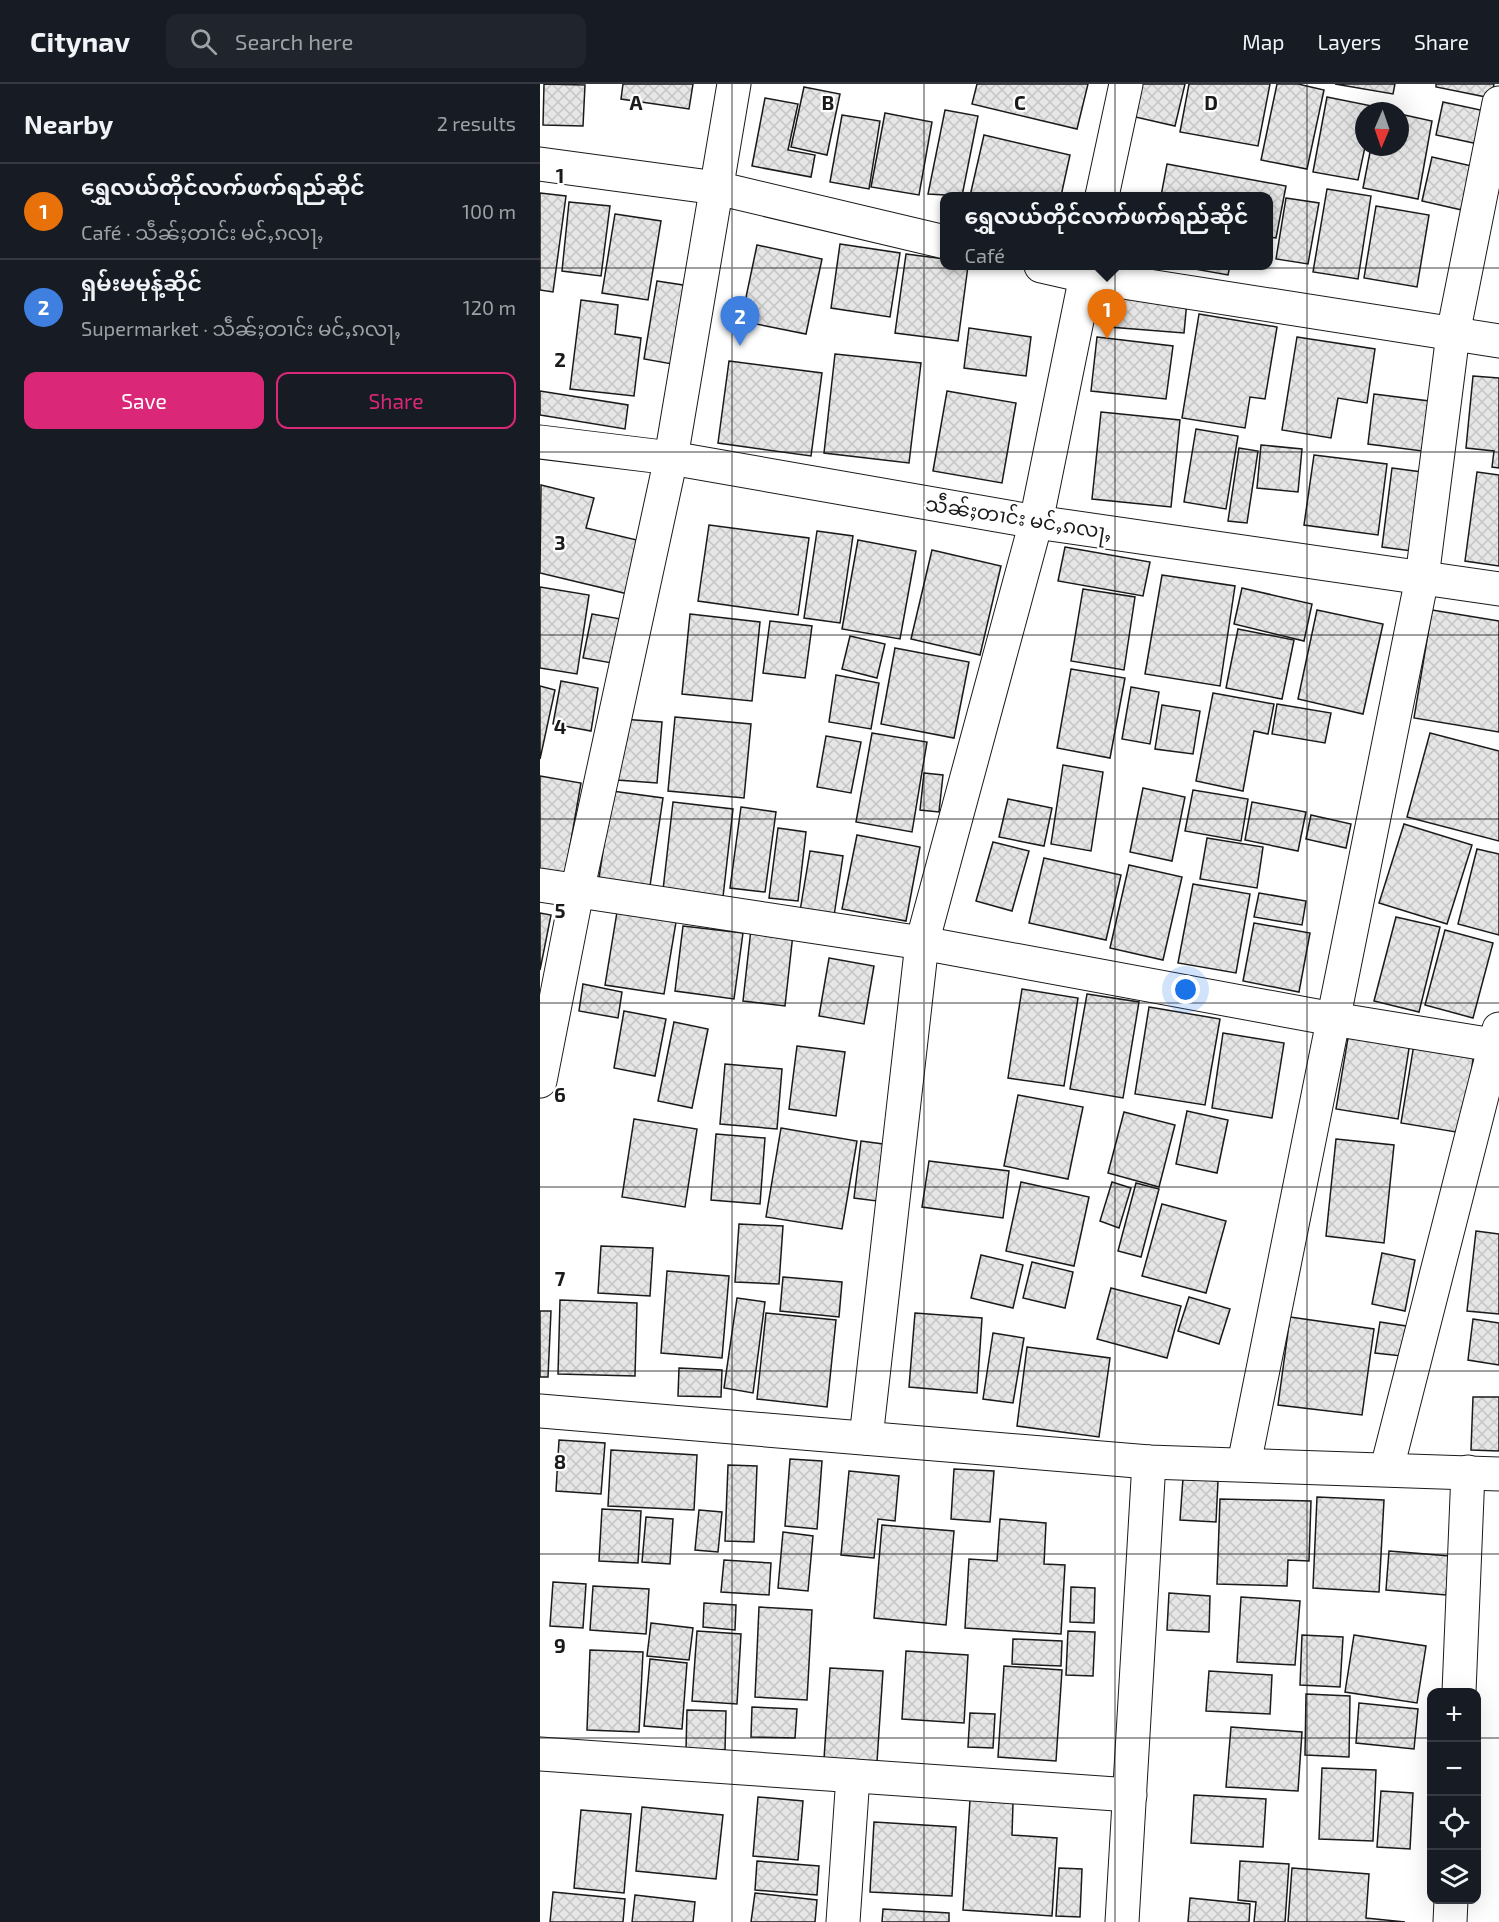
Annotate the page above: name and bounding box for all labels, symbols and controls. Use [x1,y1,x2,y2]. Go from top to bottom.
search box [166,14,586,68]
text: Citynav [30,24,130,58]
icon: search [187,25,220,58]
text: Search here [235,28,353,54]
text: Map [1242,29,1284,54]
text: Layers [1317,29,1381,54]
text: Share [1414,29,1469,54]
text: A [629,90,643,114]
text: B [822,90,834,114]
text: C [1014,90,1026,114]
text: D [1204,90,1218,114]
north arrow [1355,102,1409,156]
text: Nearby [24,108,113,139]
text: 2 results [437,111,516,135]
text: 1 [556,163,564,187]
text: ရွှေလယ်တိုင်လက်ဖက်ရည်ဆိုင် [81,173,365,199]
popup [940,192,1273,270]
text: 1 [39,199,48,223]
text: 100 m [462,199,516,223]
text: ရွှေလယ်တိုင်လက်ဖက်ရည်ဆိုင် [965,202,1248,228]
text: Café · သဵၼ်ႈတၢင်း မင်ႇၵလႃႇ [81,220,324,244]
text: Café [965,243,1005,267]
text: ရှမ်းမမုန့်ဆိုင် [81,269,202,295]
pin: 1 [1088,290,1126,339]
text: 2 [38,295,49,319]
text: 120 m [463,295,516,319]
pin: 2 [720,296,760,346]
text: Supermarket · သဵၼ်ႈတၢင်း မင်ႇၵလႃႇ [81,316,401,340]
text: 2 [554,347,566,371]
button: Save [24,372,264,429]
button: Share [276,372,516,429]
street label: သဵၼ်ႈတၢင်း မင်ႇၵလႃႇ [923,489,1114,549]
text: 3 [554,530,566,554]
text: 4 [554,714,567,738]
text: 5 [554,898,566,922]
your location [1171,975,1200,1004]
text: 6 [554,1082,566,1106]
text: 7 [555,1266,566,1290]
text: 8 [554,1449,566,1473]
text: 9 [554,1633,566,1657]
map controls [1427,1688,1481,1904]
button: + [1427,1688,1481,1742]
button: − [1427,1742,1481,1796]
button: locate [1427,1796,1481,1850]
button: layers [1427,1850,1481,1904]

